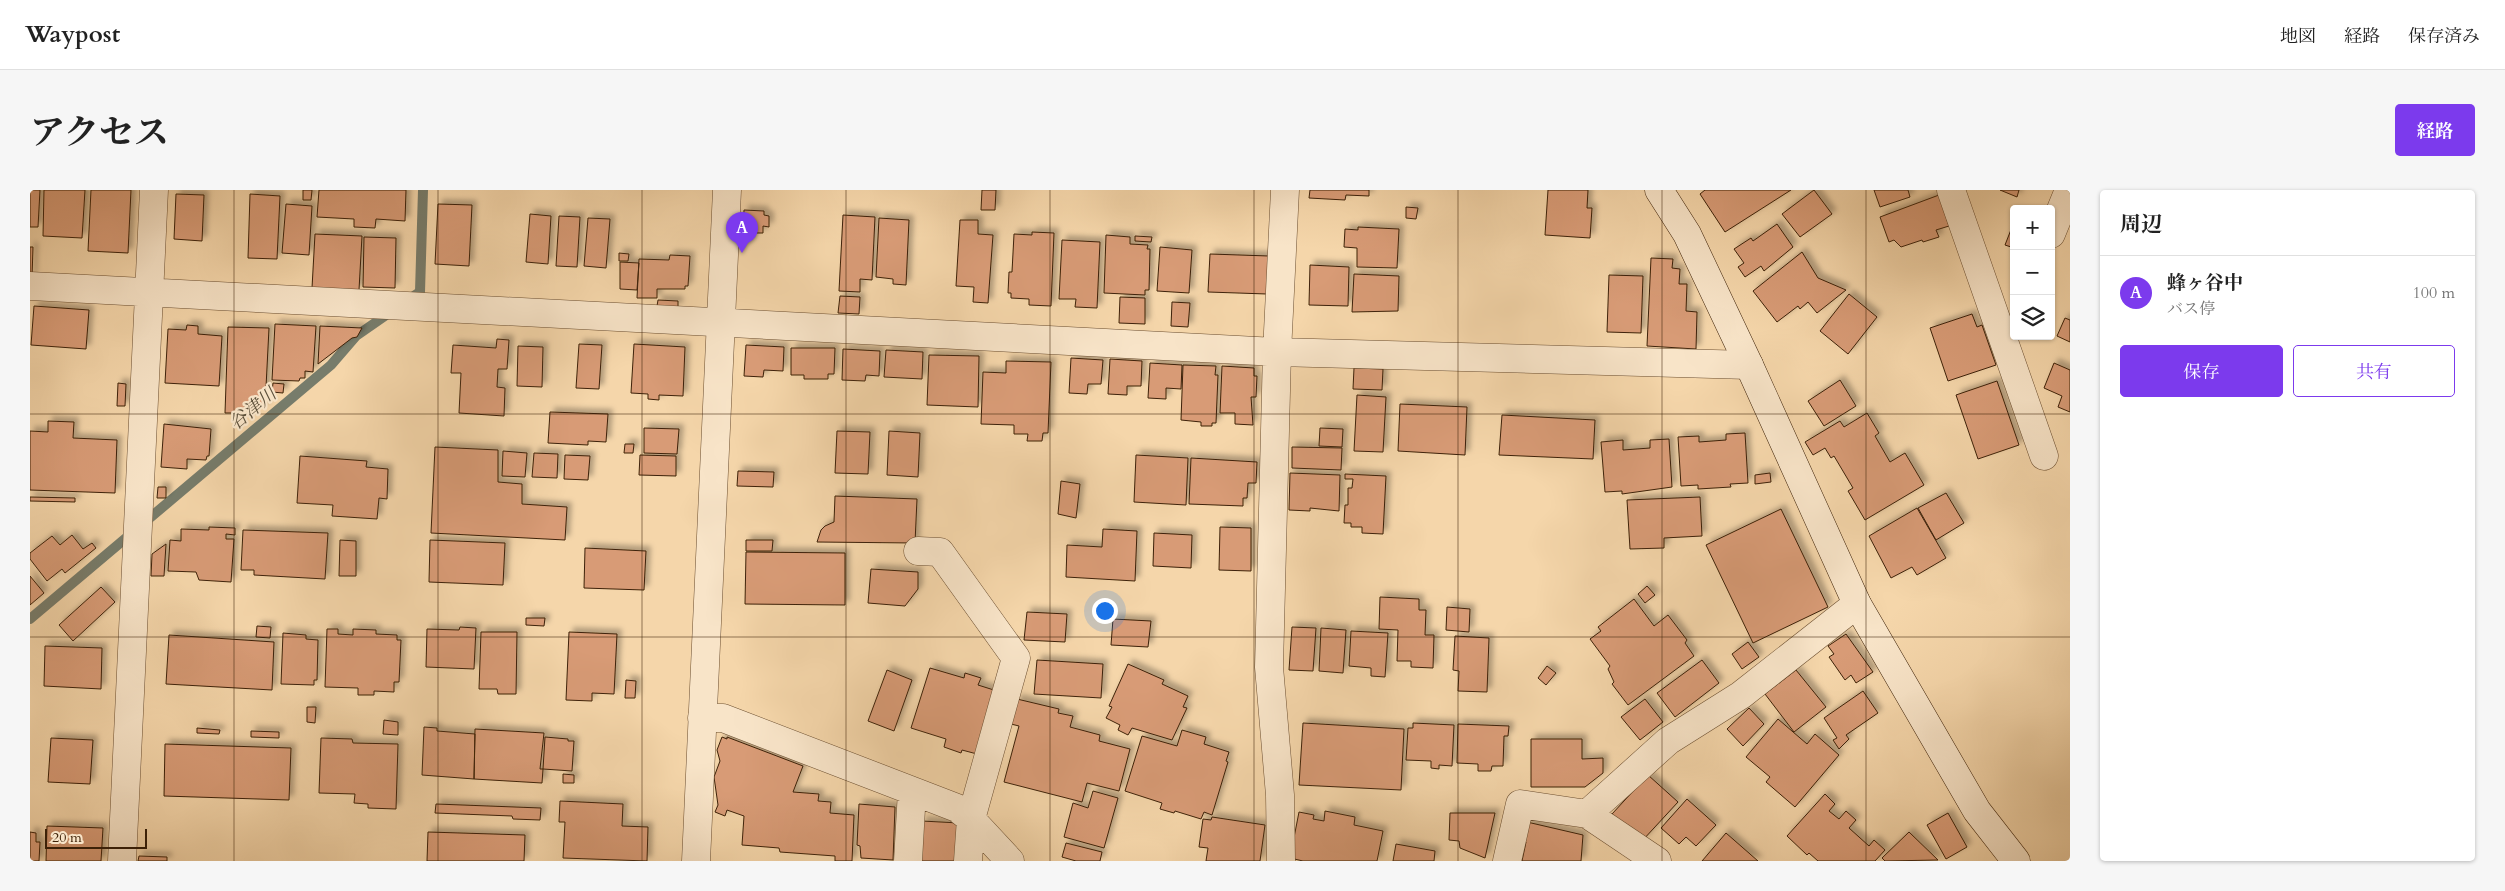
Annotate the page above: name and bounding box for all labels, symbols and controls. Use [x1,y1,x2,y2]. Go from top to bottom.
text: Waypost [25,18,120,51]
text: 地図 [2280,24,2316,49]
text: 経路 [2344,24,2380,49]
text: 保存済み [2408,24,2480,49]
button: 経路 [2395,104,2475,156]
text: アクセス [30,109,169,157]
map controls [2010,205,2055,340]
button: + [2010,205,2055,250]
text: 周辺 [2120,210,2162,239]
pin: A [726,212,758,253]
button: − [2010,250,2055,295]
text: 蜂ヶ谷中 [2167,270,2243,296]
text: A [2130,282,2142,304]
text: 100 m [2413,282,2455,304]
button: layers [2010,295,2055,340]
text: バス停 [2167,298,2215,320]
button: 保存 [2120,345,2283,397]
button: 共有 [2293,345,2455,397]
water label: 谷津川 [224,381,283,436]
your location [1092,598,1118,624]
scale bar [45,826,148,849]
text: 20 m [52,828,82,847]

